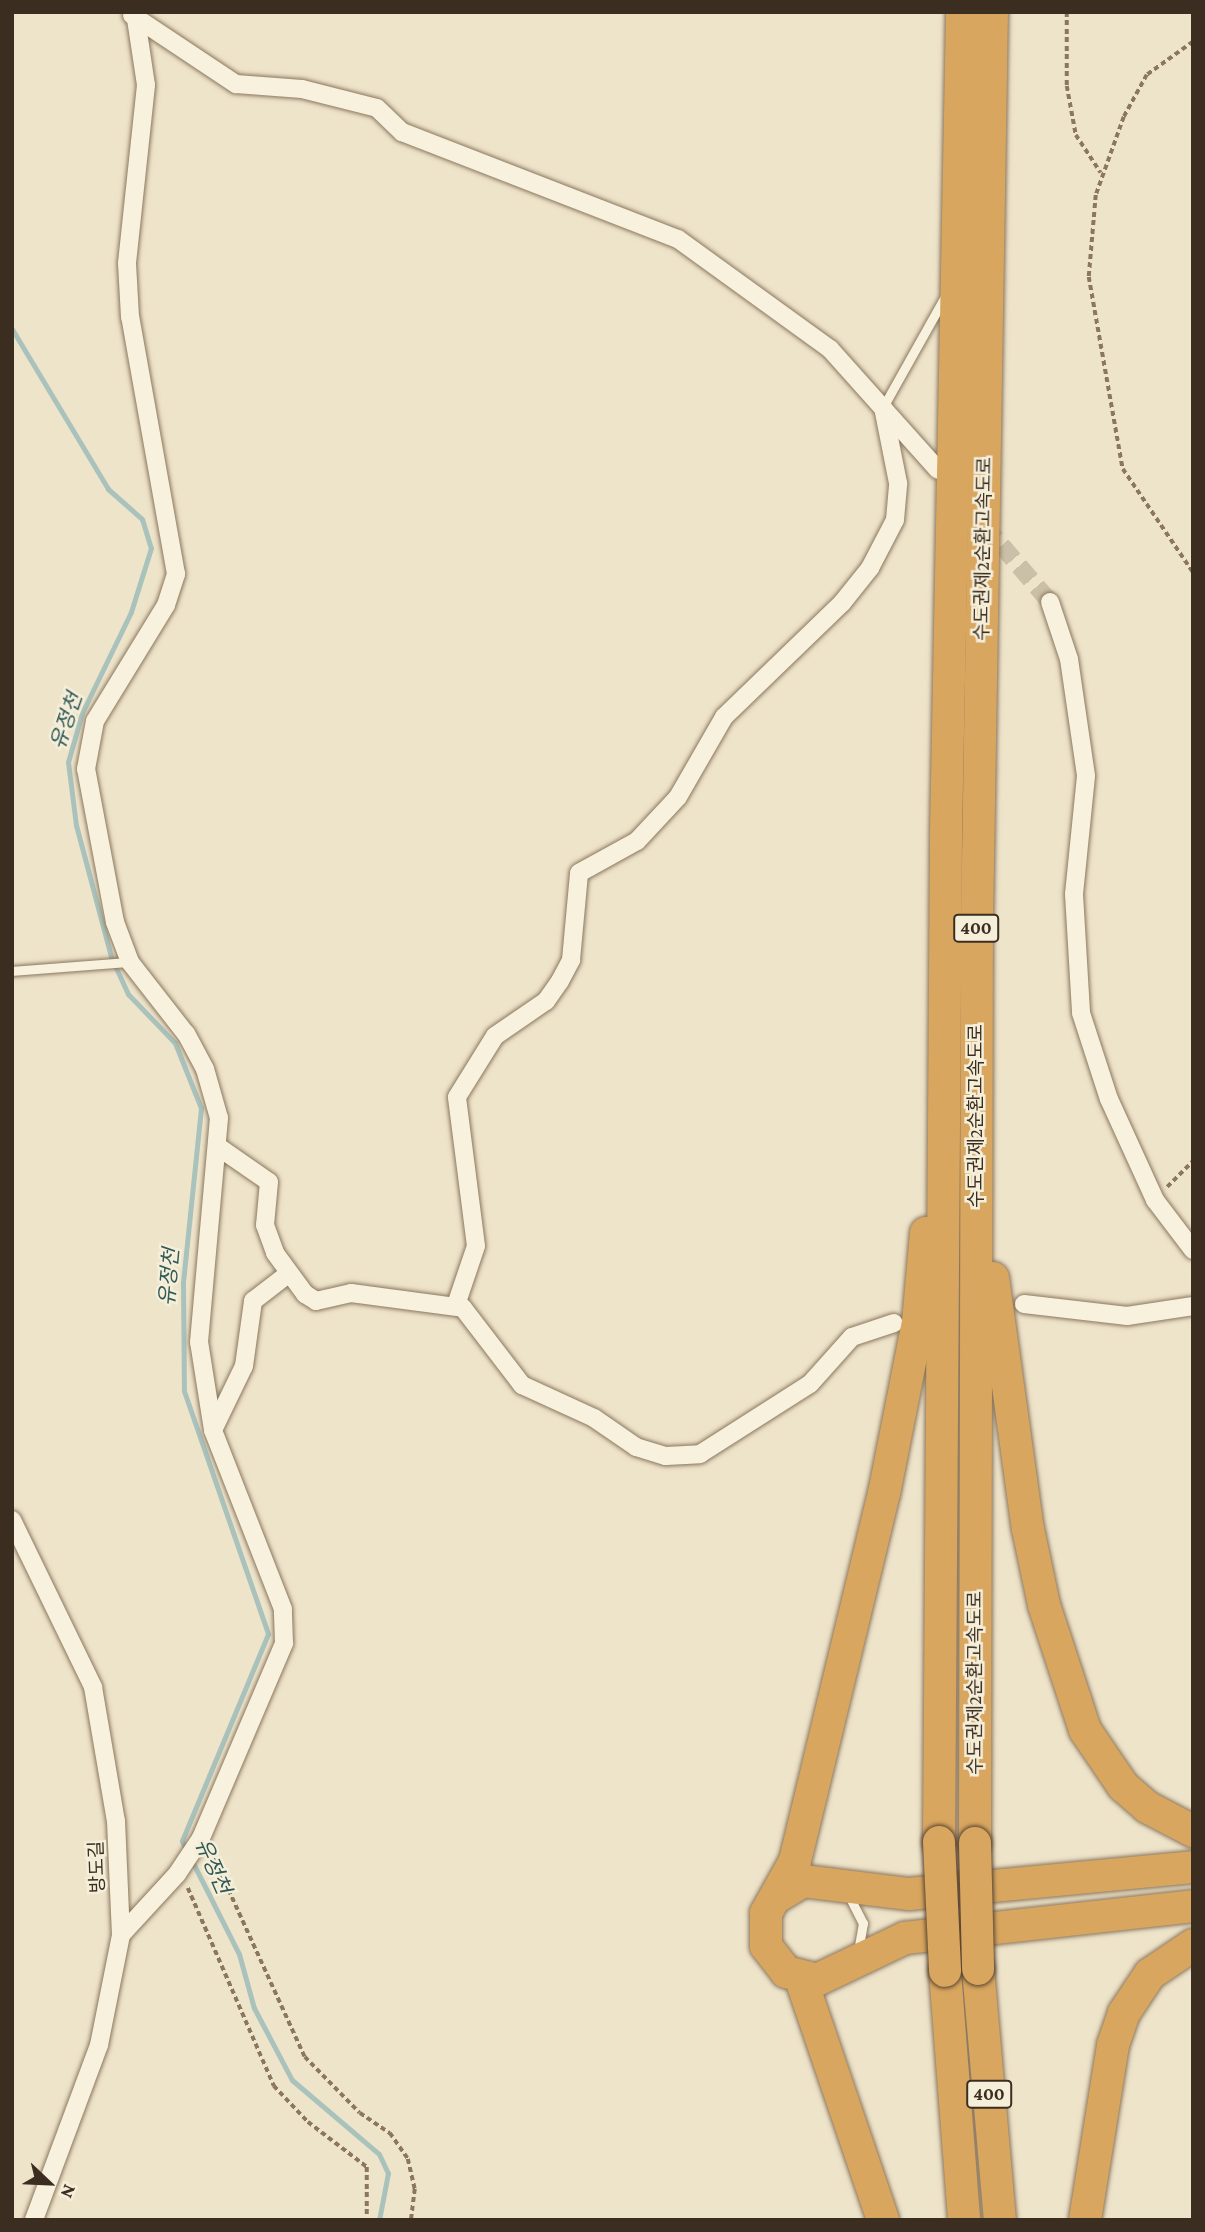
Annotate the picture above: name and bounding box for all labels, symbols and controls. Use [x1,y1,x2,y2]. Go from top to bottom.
street label: 수도권제2순환고속도로 [970,457,996,641]
water label: 유정천 [45,689,87,753]
road number: 400 [951,914,1000,943]
street label: 수도권제2순환고속도로 [965,1024,987,1208]
water label: 유정천 [154,1247,184,1307]
street label: 수도권제2순환고속도로 [964,1591,986,1775]
water label: 유정천 [190,1834,236,1898]
street label: 방도길 [85,1840,109,1894]
road number: 400 [964,2080,1014,2108]
north arrow [14,2148,84,2218]
text: N [57,2181,81,2201]

